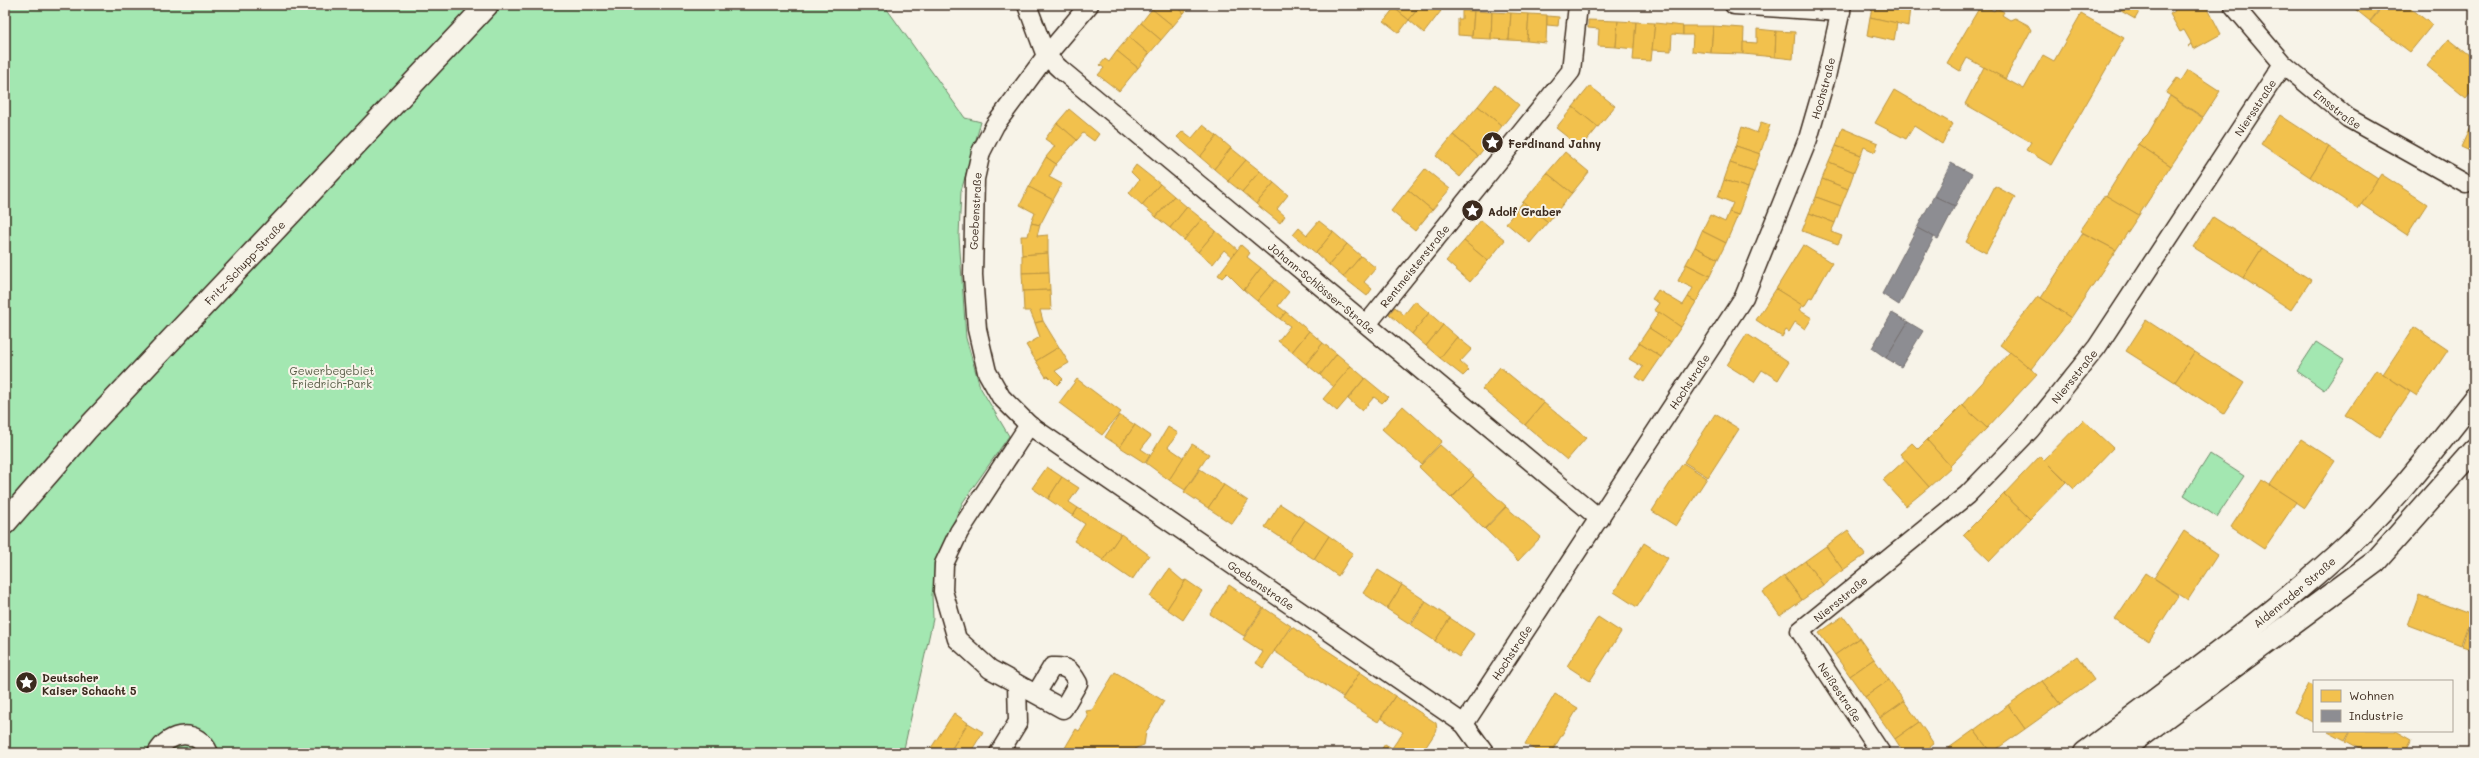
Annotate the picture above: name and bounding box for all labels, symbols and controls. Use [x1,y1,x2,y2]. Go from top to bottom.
street label: Hochstraße [1807,56,1838,121]
street label: Niersstraße [2230,75,2279,139]
street label: Emsstraße [2311,85,2365,132]
place icon: Ferdinand Jahny [1480,130,1506,156]
place label: Ferdinand Jahny [1508,136,1601,151]
street label: Goebenstraße [965,172,985,250]
place icon: Adolf Graber [1459,198,1485,224]
place label: Adolf Graber [1488,204,1561,219]
street label: Fritz-Schupp-Straße [201,217,288,308]
street label: Rentmeisterstraße [1376,221,1452,310]
street label: Johann-Schlösser-Straße [1265,238,1379,337]
street label: Niersstraße [2047,345,2100,406]
street label: Hochstraße [1665,350,1713,412]
park label: Gewerbegebiet Friedrich-Park [290,363,375,391]
street label: Aldenrader Straße [2250,553,2338,631]
street label: Goebenstraße [1225,556,1298,613]
street label: Niersstraße [1810,572,1870,625]
street label: Hochstraße [1487,621,1535,683]
street label: Neißestraße [1815,659,1865,725]
place icon: Deutscher Kaiser Schacht 5 [14,670,40,696]
place label: Deutscher Kaiser Schacht 5 [42,670,137,698]
legend [2313,680,2453,732]
text: Wohnen [2349,687,2394,703]
text: Industrie [2349,707,2403,723]

